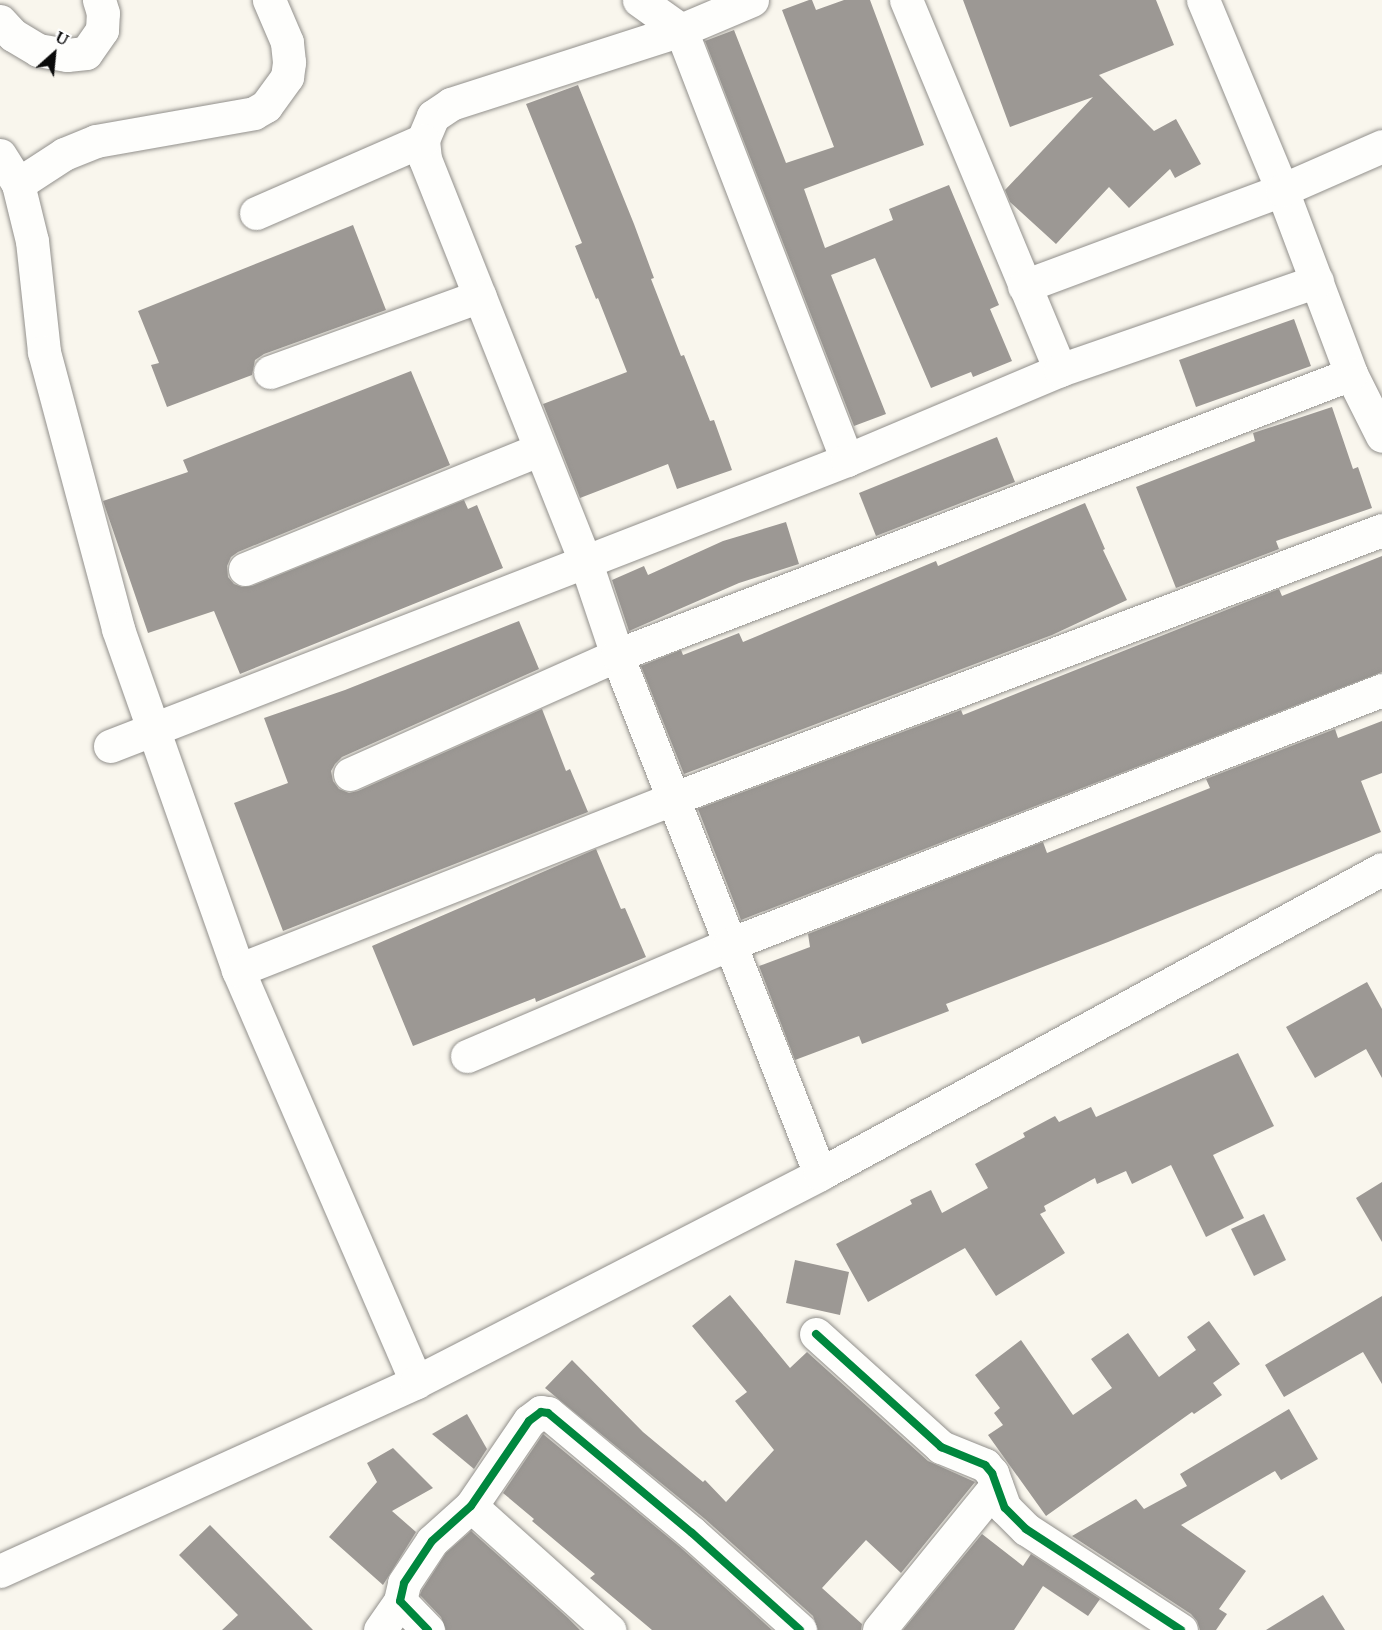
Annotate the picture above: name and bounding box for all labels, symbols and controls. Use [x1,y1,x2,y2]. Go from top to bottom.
north arrow [24,24,84,84]
text: U [52,26,72,50]

